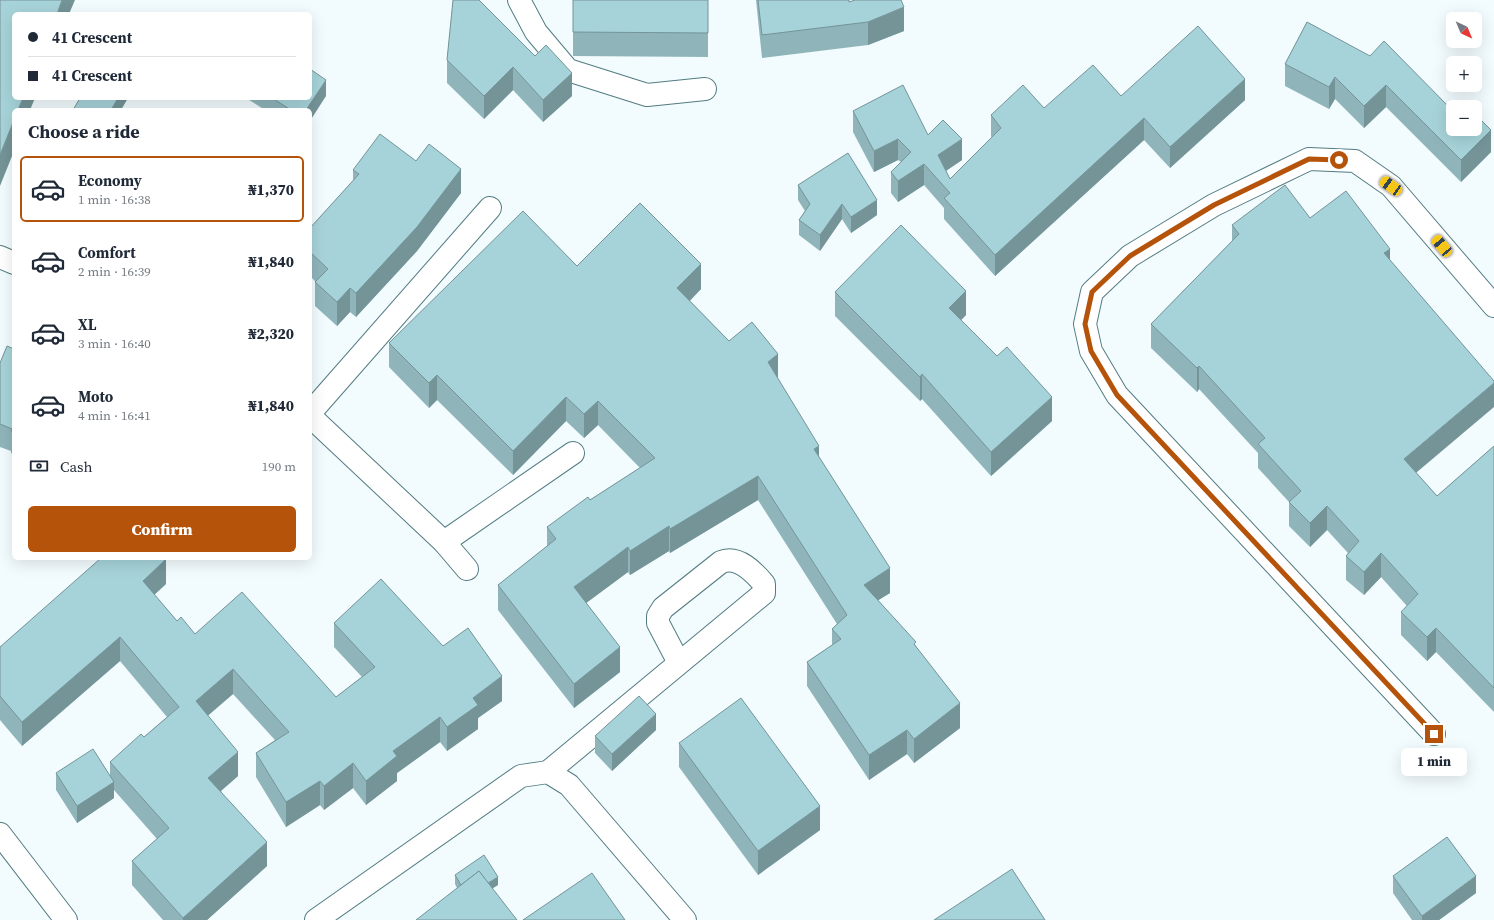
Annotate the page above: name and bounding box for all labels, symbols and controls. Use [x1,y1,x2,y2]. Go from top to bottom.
north arrow [1446,12,1482,48]
map controls [1446,12,1482,136]
text: 41 Crescent [52,27,132,48]
button: + [1446,56,1482,92]
text: 41 Crescent [52,65,132,86]
button: − [1446,100,1482,136]
text: Choose a ride [28,119,140,144]
route start [1330,151,1348,169]
text: Economy [78,170,142,191]
icon: car [30,171,66,207]
car [1378,174,1404,198]
text: ₦1,370 [248,179,294,200]
text: 1 min · 16:38 [78,191,151,208]
car [1430,233,1454,259]
text: Comfort [78,242,136,263]
icon: car [30,243,66,279]
text: ₦1,840 [248,251,294,272]
text: 2 min · 16:39 [78,263,151,280]
text: XL [78,314,97,335]
icon: car [30,315,66,351]
text: ₦2,320 [248,323,294,344]
text: 3 min · 16:40 [78,335,151,352]
text: Moto [78,386,113,407]
icon: car [30,387,66,423]
text: ₦1,840 [248,395,294,416]
text: 4 min · 16:41 [78,407,151,424]
icon: cash [28,455,50,477]
text: Cash [60,456,92,477]
text: 190 m [262,458,296,475]
button: Confirm [28,506,296,552]
route end [1425,725,1443,743]
callout: 1 min [1401,748,1467,776]
text: 1 min [1417,753,1451,770]

